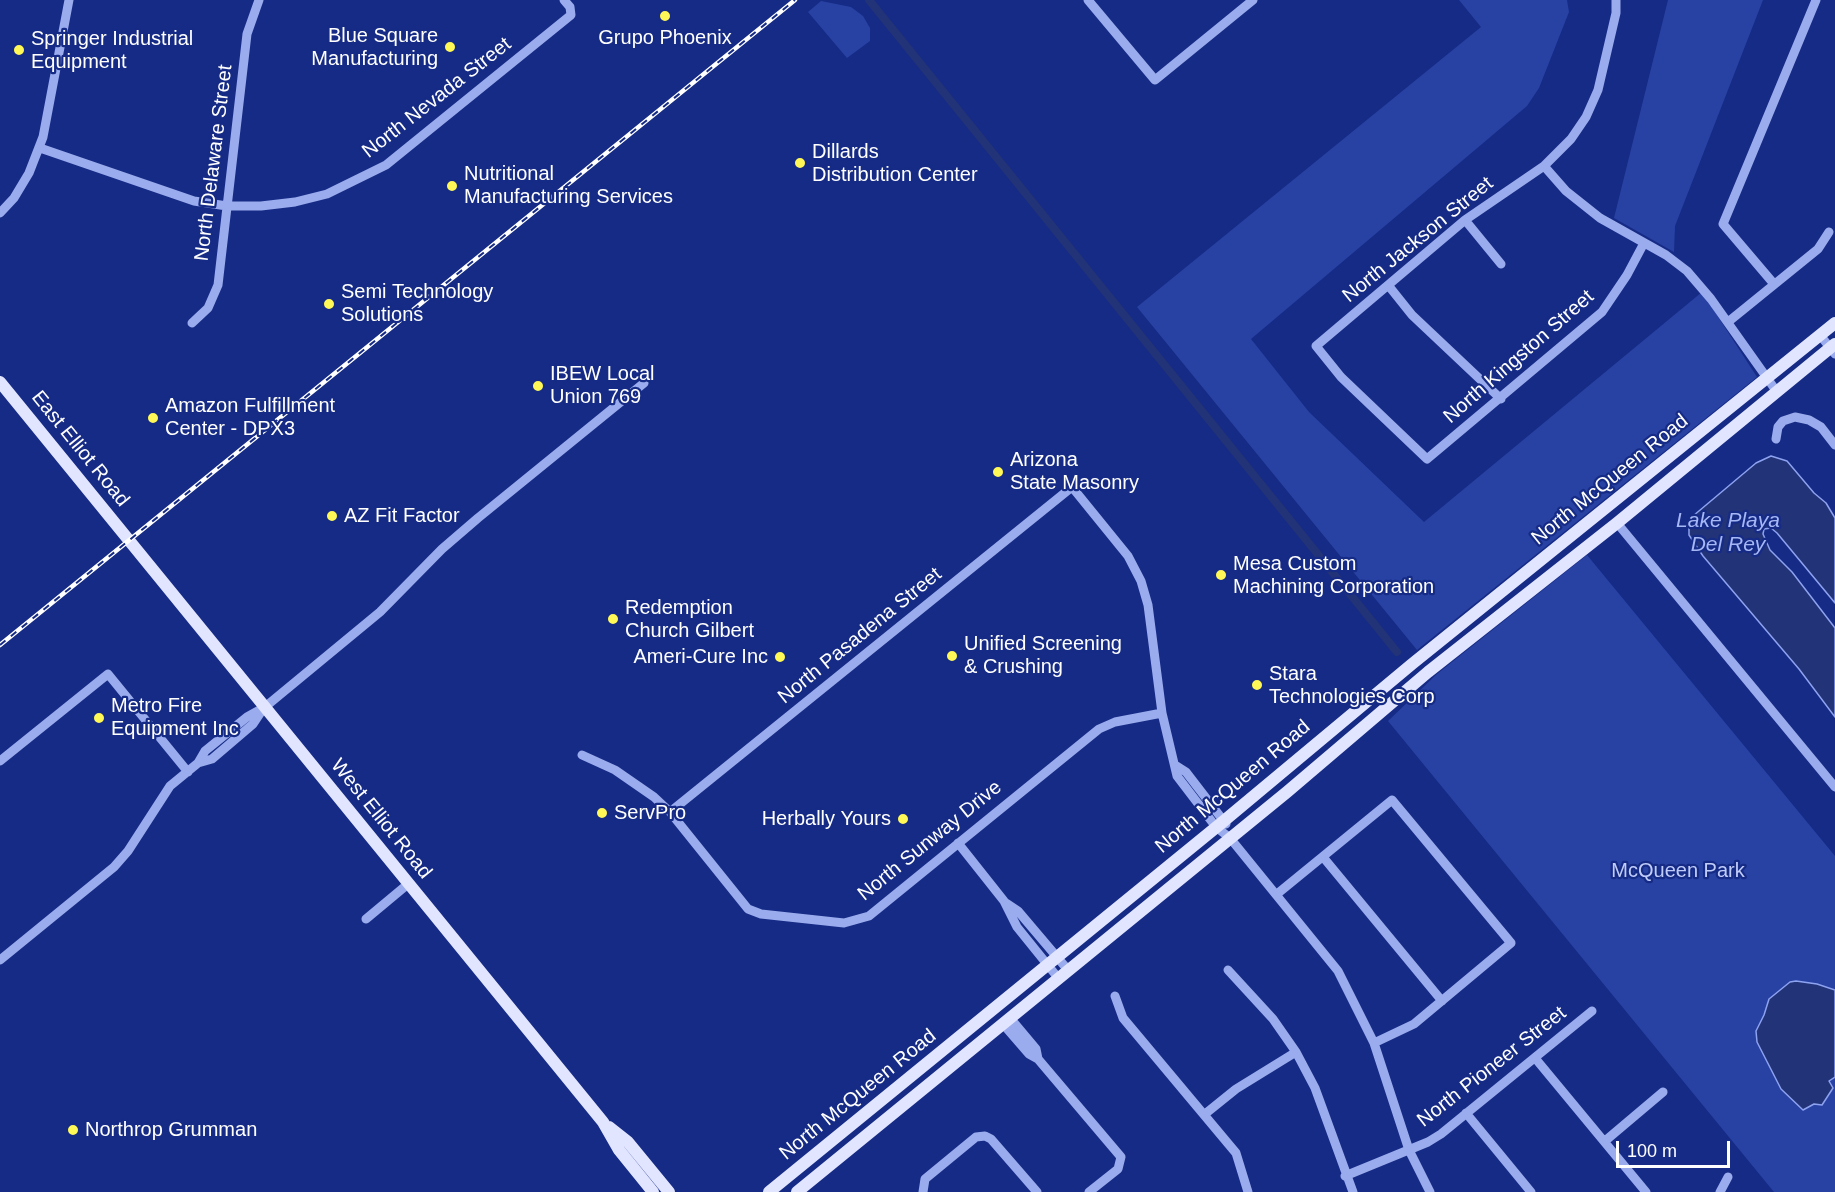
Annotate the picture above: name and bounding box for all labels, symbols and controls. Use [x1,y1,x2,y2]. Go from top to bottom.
marker: Grupo Phoenix [658,9,672,23]
place label: Blue Square Manufacturing [311,24,438,71]
place label: Grupo Phoenix [598,26,732,50]
place label: Springer Industrial Equipment [31,27,193,74]
street label: North Nevada Street [358,32,516,164]
marker: Blue Square Manufacturing [443,40,457,54]
marker: Springer Industrial Equipment [12,43,26,57]
street label: North Delaware Street [190,63,238,263]
place label: Dillards Distribution Center [812,140,978,187]
marker: Dillards Distribution Center [793,156,807,170]
place label: Nutritional Manufacturing Services [464,162,673,209]
street label: North Jackson Street [1338,172,1498,308]
marker: Nutritional Manufacturing Services [445,179,459,193]
place label: Semi Technology Solutions [341,280,493,327]
street label: North Kingston Street [1439,285,1599,429]
marker: Semi Technology Solutions [322,297,336,311]
place label: IBEW Local Union 769 [550,362,654,409]
marker: IBEW Local Union 769 [531,379,545,393]
street label: East Elliot Road [26,386,134,512]
place label: Amazon Fulfillment Center - DPX3 [165,394,335,441]
street label: North McQueen Road [1527,409,1693,551]
marker: Amazon Fulfillment Center - DPX3 [146,411,160,425]
place label: Arizona State Masonry [1010,448,1139,495]
marker: Arizona State Masonry [991,465,1005,479]
place label: AZ Fit Factor [344,504,460,528]
water label: Lake Playa Del Rey [1676,508,1780,558]
marker: AZ Fit Factor [325,509,339,523]
place label: Mesa Custom Machining Corporation [1233,552,1434,599]
street label: North Pasadena Street [773,563,947,709]
marker: Mesa Custom Machining Corporation [1214,568,1228,582]
place label: Redemption Church Gilbert [625,596,754,643]
marker: Redemption Church Gilbert [606,612,620,626]
place label: Unified Screening & Crushing [964,632,1122,679]
place label: Ameri-Cure Inc [634,645,768,669]
marker: Unified Screening & Crushing [945,649,959,663]
marker: Ameri-Cure Inc [773,650,787,664]
place label: Stara Technologies Corp [1269,662,1435,709]
marker: Stara Technologies Corp [1250,678,1264,692]
place label: Metro Fire Equipment Inc [111,694,239,741]
marker: Metro Fire Equipment Inc [92,711,106,725]
street label: North McQueen Road [1151,715,1315,859]
street label: West Elliot Road [325,754,437,884]
street label: North Sunway Drive [853,776,1007,906]
place label: ServPro [614,801,686,825]
marker: ServPro [595,806,609,820]
place label: Herbally Yours [762,807,891,831]
marker: Herbally Yours [896,812,910,826]
park label: McQueen Park [1611,859,1745,883]
street label: North Pioneer Street [1413,1001,1571,1133]
street label: North McQueen Road [775,1024,941,1166]
place label: Northrop Grumman [85,1118,257,1142]
marker: Northrop Grumman [66,1123,80,1137]
scale bar [1619,1129,1733,1167]
text: 100 m [1627,1141,1677,1161]

